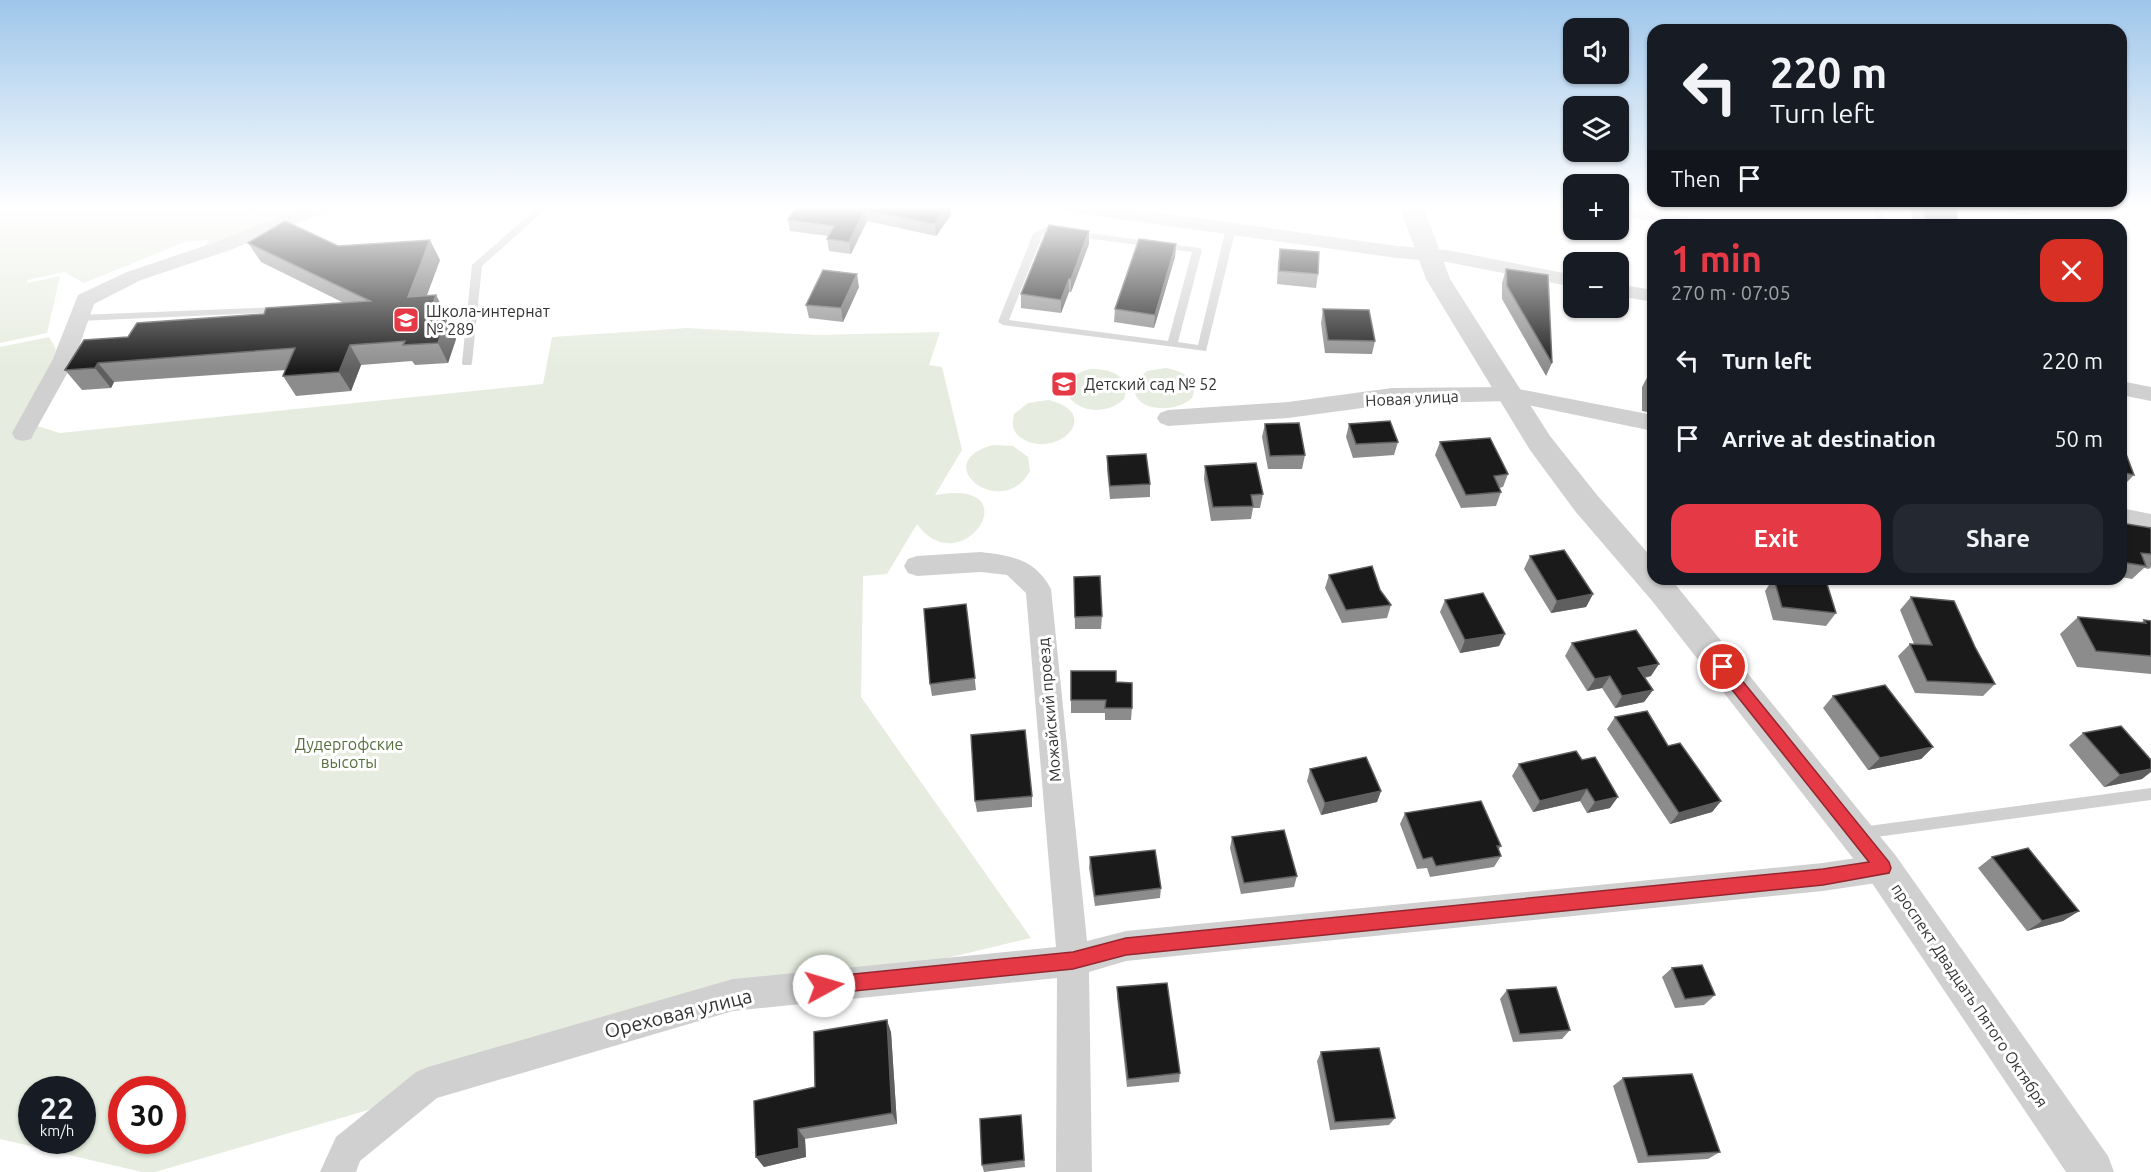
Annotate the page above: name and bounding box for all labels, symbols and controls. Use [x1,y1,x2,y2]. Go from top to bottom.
map controls [1563,18,1629,318]
button: sound [1563,18,1629,84]
icon: left [1671,48,1749,126]
text: 220 m [1770,49,1887,96]
button: layers [1563,96,1629,162]
text: Turn left [1770,98,1874,128]
icon: arrive [1733,162,1766,195]
text: Then [1671,166,1721,191]
button: + [1563,174,1629,240]
text: 1 min [1671,238,1762,279]
button: close [2040,239,2103,302]
button: − [1563,252,1629,318]
text: 270 m · 07:05 [1671,281,1791,304]
place label: Школа-интернат № 289 [426,302,550,338]
school or university icon: Школа-интернат № 289 [391,305,421,335]
icon: left [1671,344,1704,377]
text: Turn left [1722,348,1812,373]
text: 220 m [2042,348,2103,373]
school or university icon: Детский сад № 52 [1049,369,1079,399]
place label: Детский сад № 52 [1084,375,1217,393]
street label: Новая улица [1365,387,1459,409]
icon: arrive [1671,422,1704,455]
text: Arrive at destination [1722,426,1936,451]
text: 50 m [2054,426,2103,451]
button: Exit [1671,504,1881,573]
button: Share [1893,504,2103,573]
street label: Можайский проезд [1034,637,1064,783]
pin [1697,641,1748,692]
icon: arrive [1706,650,1739,683]
park label: Дудергофские высоты [295,735,403,771]
street label: проспект Двадцать Пятого Октября [1888,880,2052,1110]
position arrow [792,954,856,1018]
street label: Ореховая улица [602,984,754,1042]
speed limit sign: 30 [108,1076,186,1154]
text: 22 [40,1091,74,1125]
text: km/h [40,1122,74,1139]

